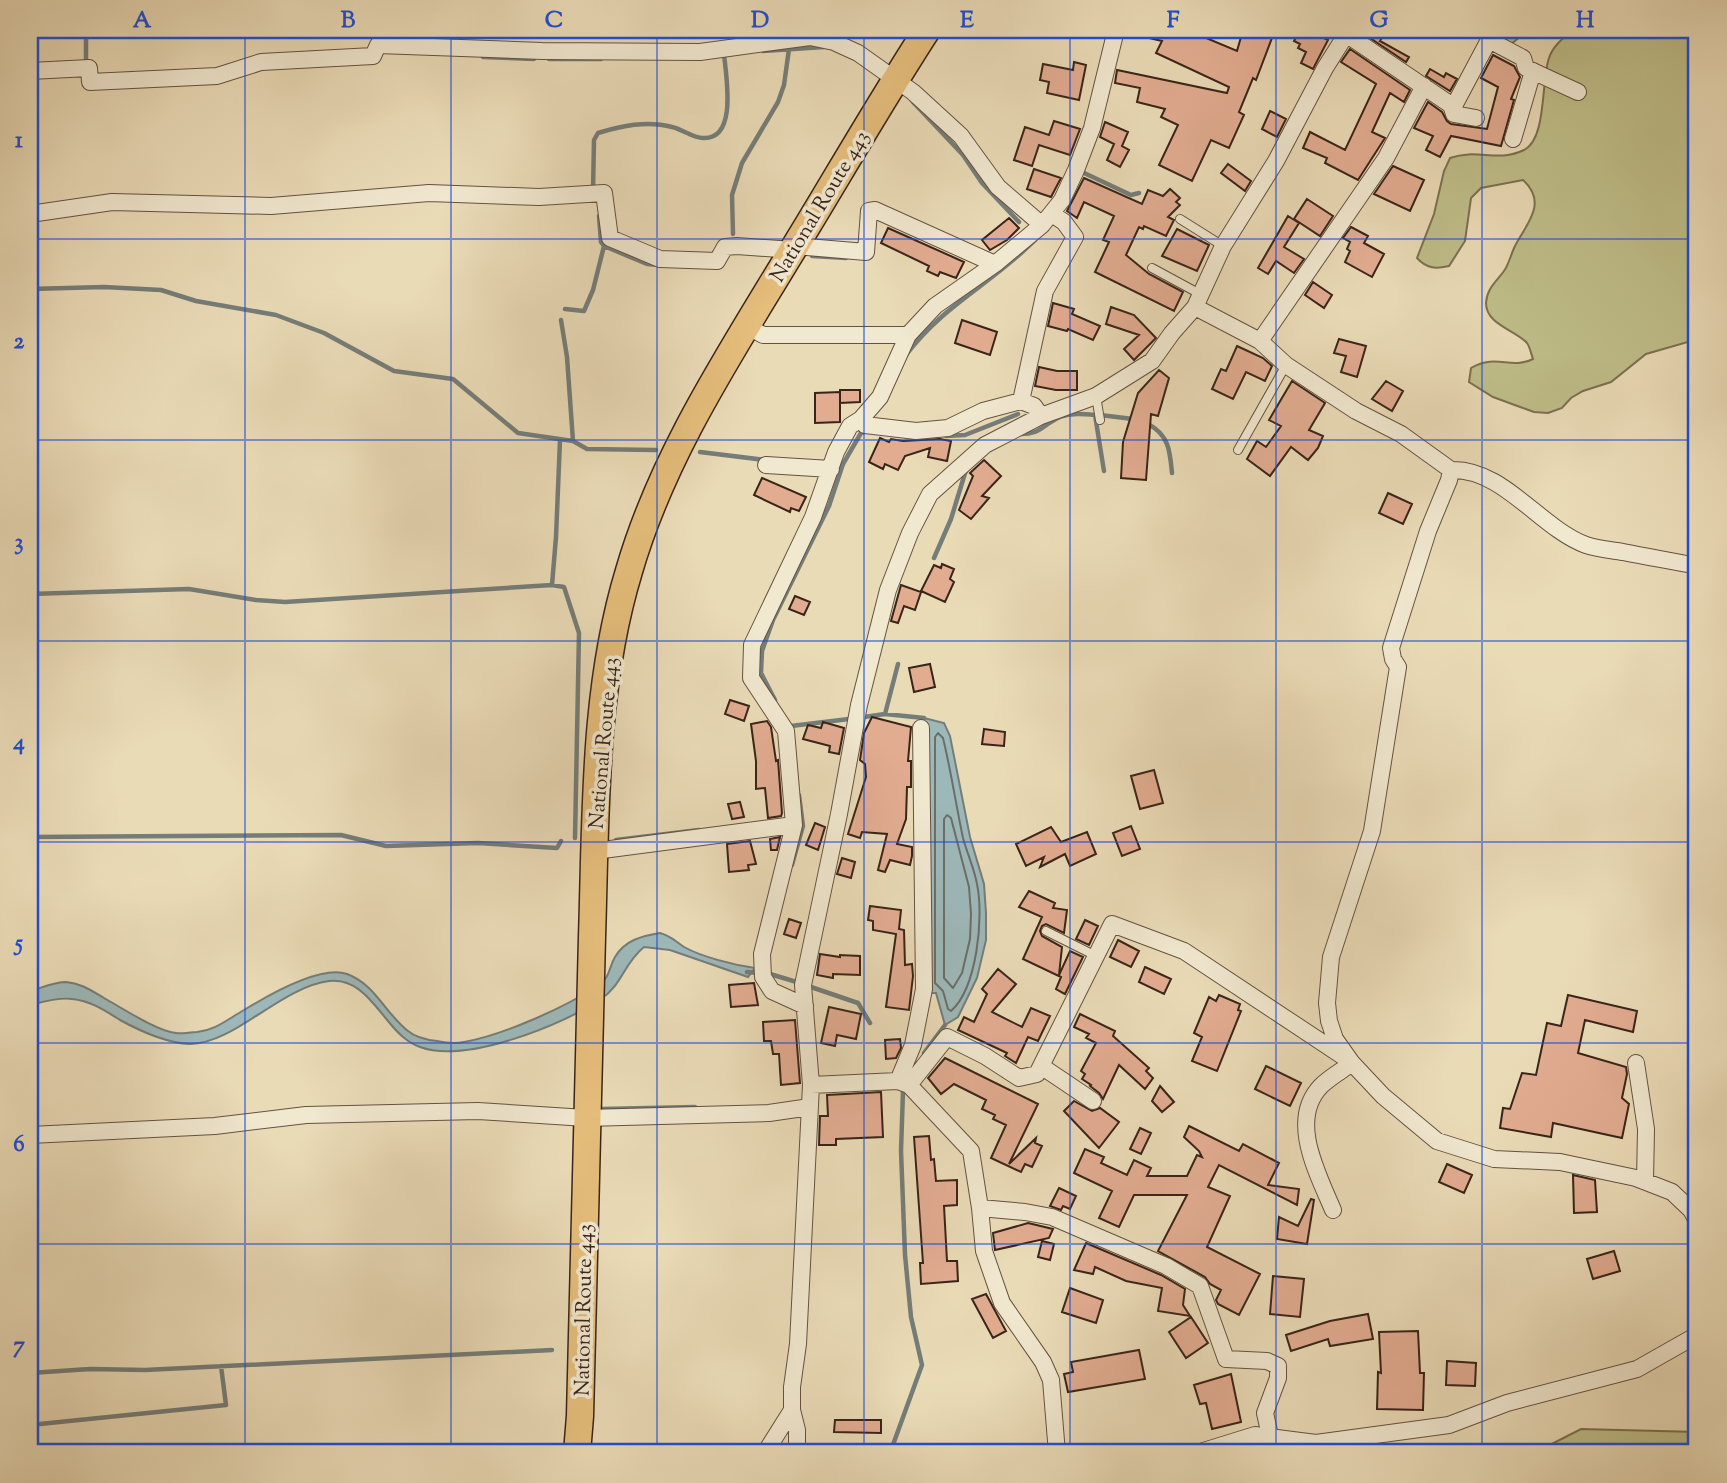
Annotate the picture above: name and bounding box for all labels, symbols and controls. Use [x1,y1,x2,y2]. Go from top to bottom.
text: A [133,5,152,38]
text: B [341,5,356,38]
text: C [545,5,563,38]
text: D [751,5,769,38]
text: E [960,5,974,38]
text: F [1167,5,1180,38]
text: G [1370,5,1389,38]
text: H [1576,5,1595,38]
text: 1 [15,125,23,158]
street label: National Route 443 [764,125,878,289]
text: 2 [14,326,25,359]
text: 3 [14,527,24,560]
street label: National Route 443 [583,656,627,830]
text: 4 [12,727,25,760]
text: 5 [13,928,23,961]
text: 6 [13,1129,25,1162]
street label: National Route 443 [568,1224,602,1396]
text: 7 [13,1330,25,1363]

